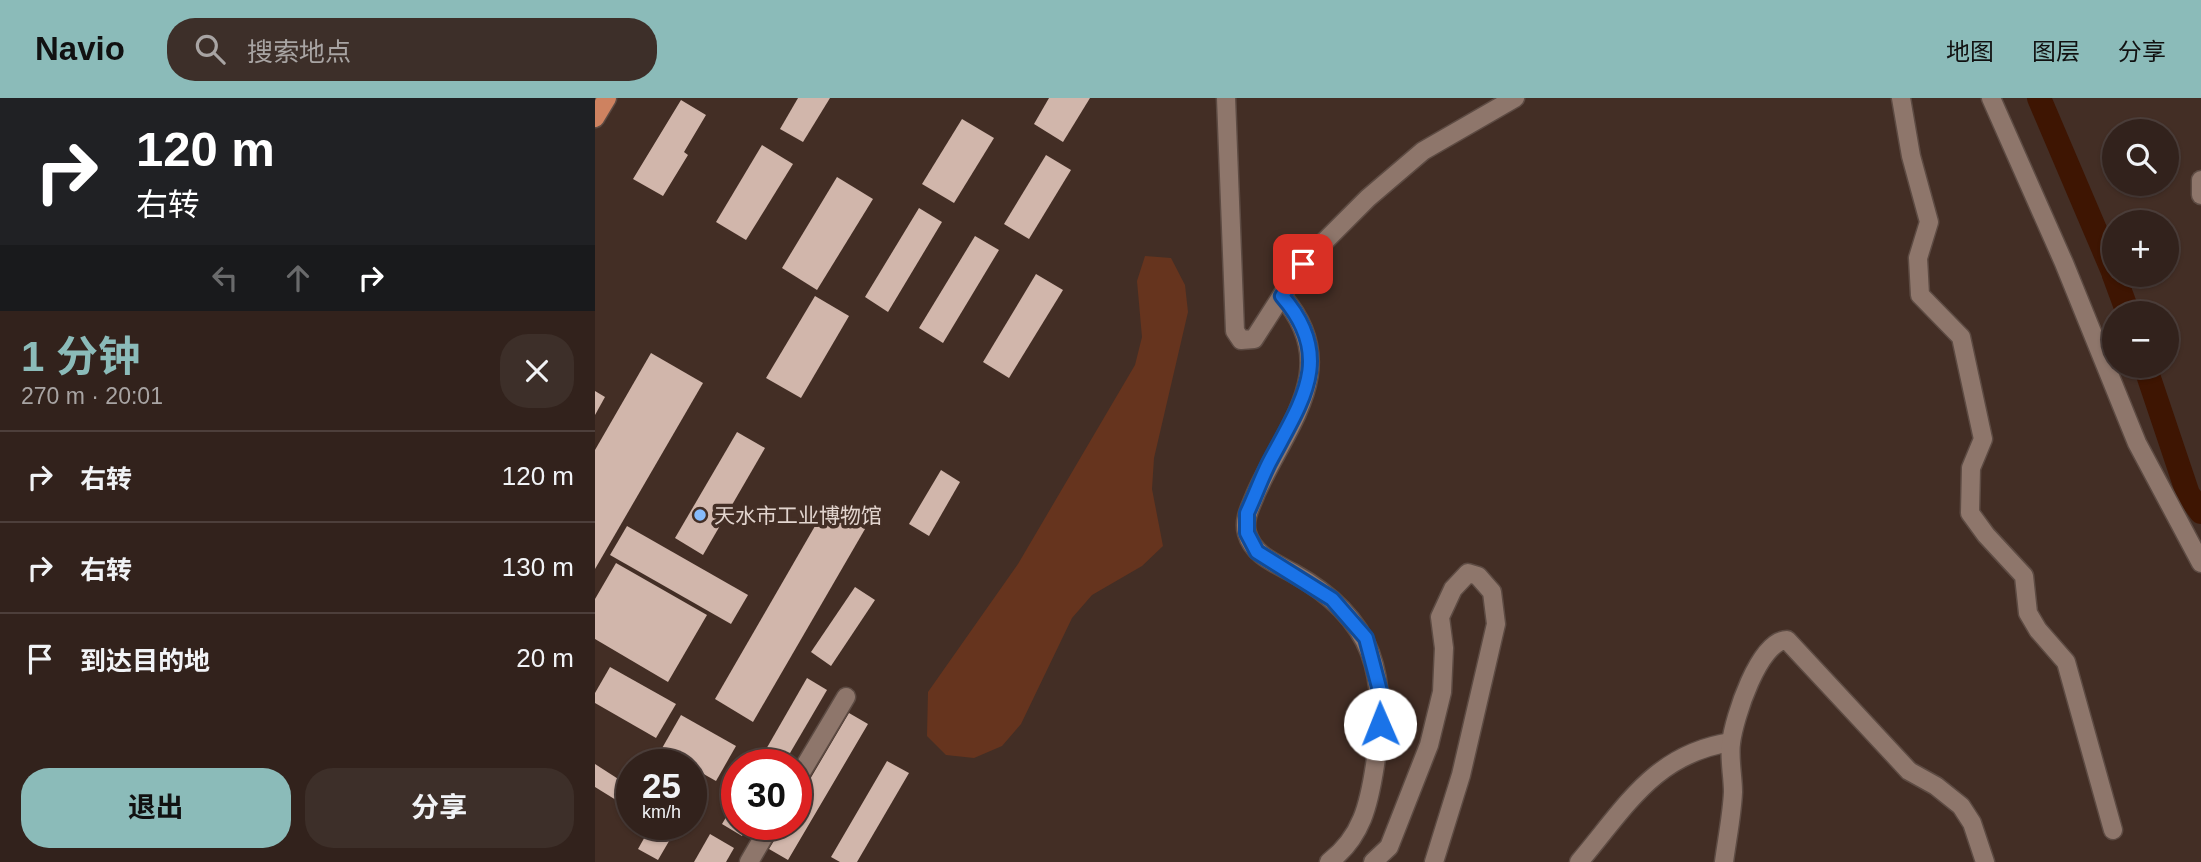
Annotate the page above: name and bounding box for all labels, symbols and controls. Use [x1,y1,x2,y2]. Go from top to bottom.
search box [167,18,657,81]
text: Navio [35,30,125,67]
icon: search [191,30,229,68]
text: 搜索地点 [247,37,351,67]
text: 地图 [1946,38,1994,65]
text: 图层 [2032,38,2080,65]
text: 分享 [2118,38,2166,65]
map controls [2102,119,2179,378]
button: search [2102,119,2179,196]
text: 120 m [136,122,275,176]
icon: right [21,126,112,217]
text: 右转 [136,187,200,223]
button: + [2102,210,2179,287]
pin [1273,234,1333,294]
icon: arrive [1284,245,1322,283]
icon: left [206,259,244,297]
icon: ahead [279,259,317,297]
icon: right [352,259,390,297]
button: − [2102,301,2179,378]
text: 1 分钟 [21,333,140,380]
button: close [500,334,574,408]
text: 270 m · 20:01 [21,383,163,409]
icon: right [21,458,59,496]
text: 120 m [502,461,574,491]
text: 右转 [80,464,132,494]
place label: 天水市工业博物馆 [714,504,882,527]
marker: 天水市工业博物馆 [692,507,708,523]
icon: right [21,549,59,587]
text: 130 m [502,552,574,582]
text: 右转 [80,555,132,585]
icon: arrive [21,640,59,678]
text: 20 m [516,643,574,673]
text: 到达目的地 [80,646,210,676]
position arrow [1343,687,1417,761]
speed limit sign: 30 [721,749,812,840]
text: 25 [642,766,681,805]
button: 退出 [21,768,291,848]
button: 分享 [305,768,574,848]
text: km/h [642,802,681,822]

